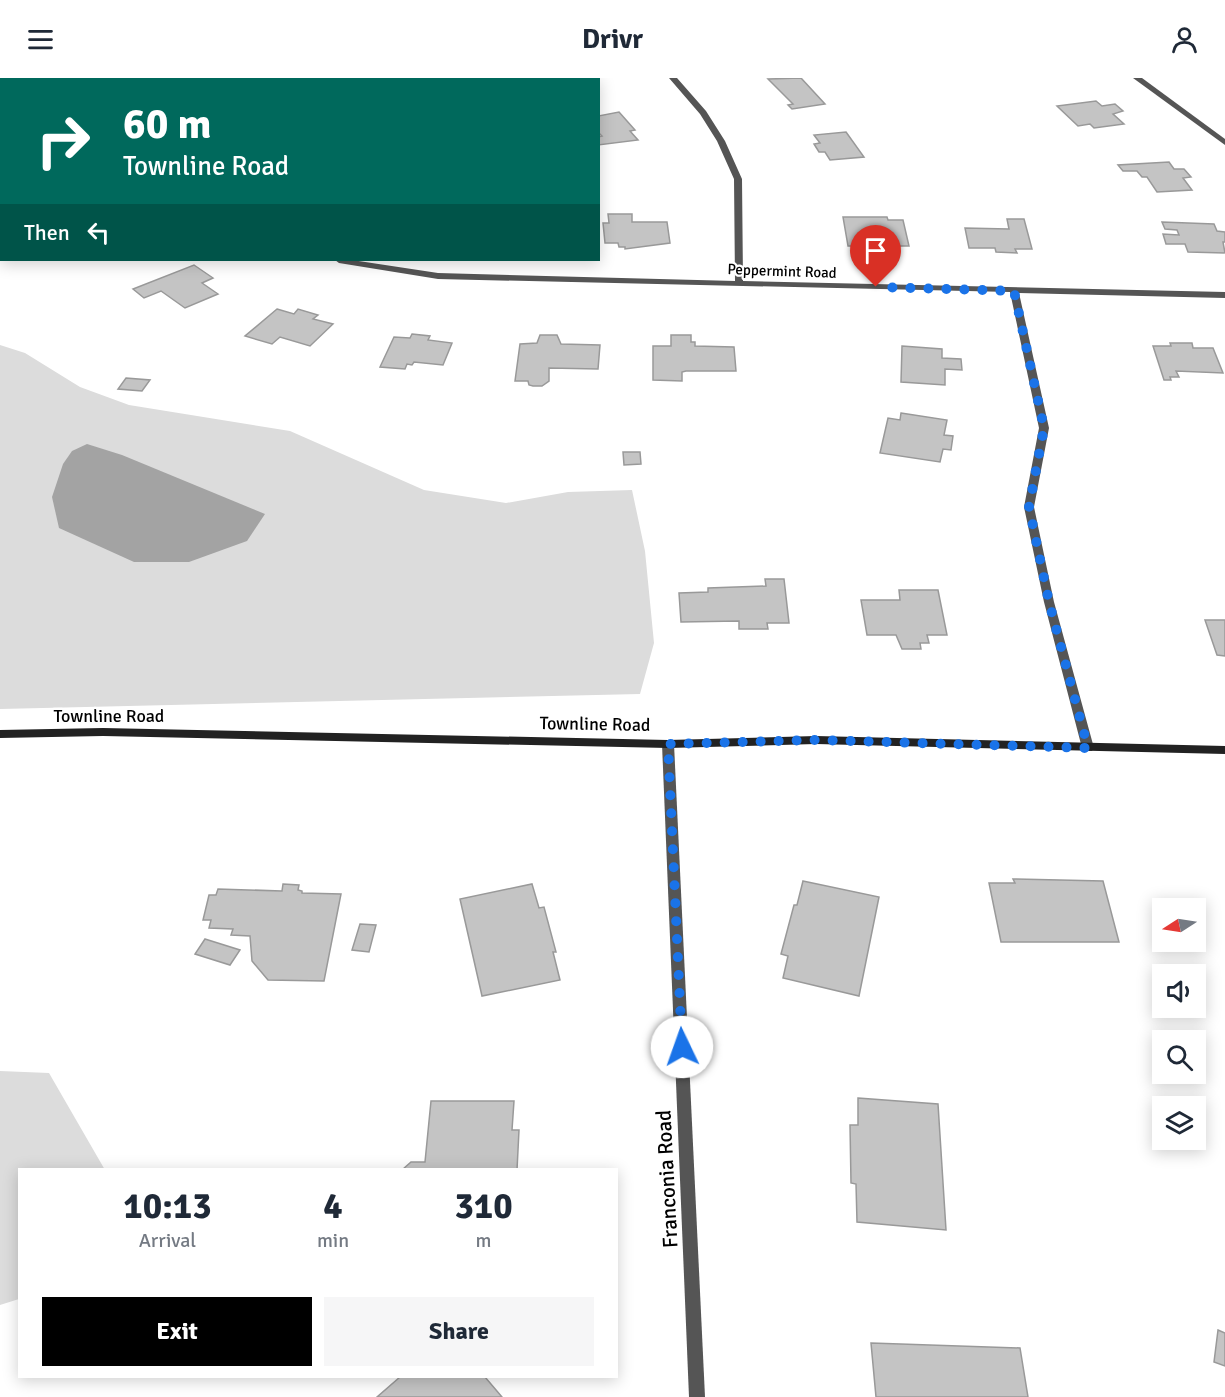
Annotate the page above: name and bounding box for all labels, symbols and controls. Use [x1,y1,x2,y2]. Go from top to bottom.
icon: menu [24,23,57,56]
text: Drivr [582,23,643,56]
icon: person [1168,23,1201,56]
text: 60 m [123,99,212,150]
icon: right [24,102,102,180]
text: Townline Road [123,150,289,183]
icon: left [82,216,115,249]
text: Then [24,219,70,246]
pin [850,225,901,287]
icon: arrive [859,234,892,267]
street label: Peppermint Road [727,260,837,282]
street label: Townline Road [54,705,164,727]
street label: Townline Road [539,712,651,736]
north arrow [1152,898,1206,952]
map controls [1152,898,1206,1150]
button: sound [1152,964,1206,1018]
position arrow [650,1015,714,1079]
button: search [1152,1030,1206,1084]
button: layers [1152,1096,1206,1150]
street label: Franconia Road [650,1109,684,1249]
text: 10:13 [123,1184,212,1229]
text: 4 [323,1184,343,1229]
text: 310 [454,1184,513,1229]
text: Arrival [139,1228,196,1253]
text: min [317,1228,349,1253]
text: m [476,1228,492,1253]
button: Exit [42,1297,312,1366]
button: Share [324,1297,594,1366]

